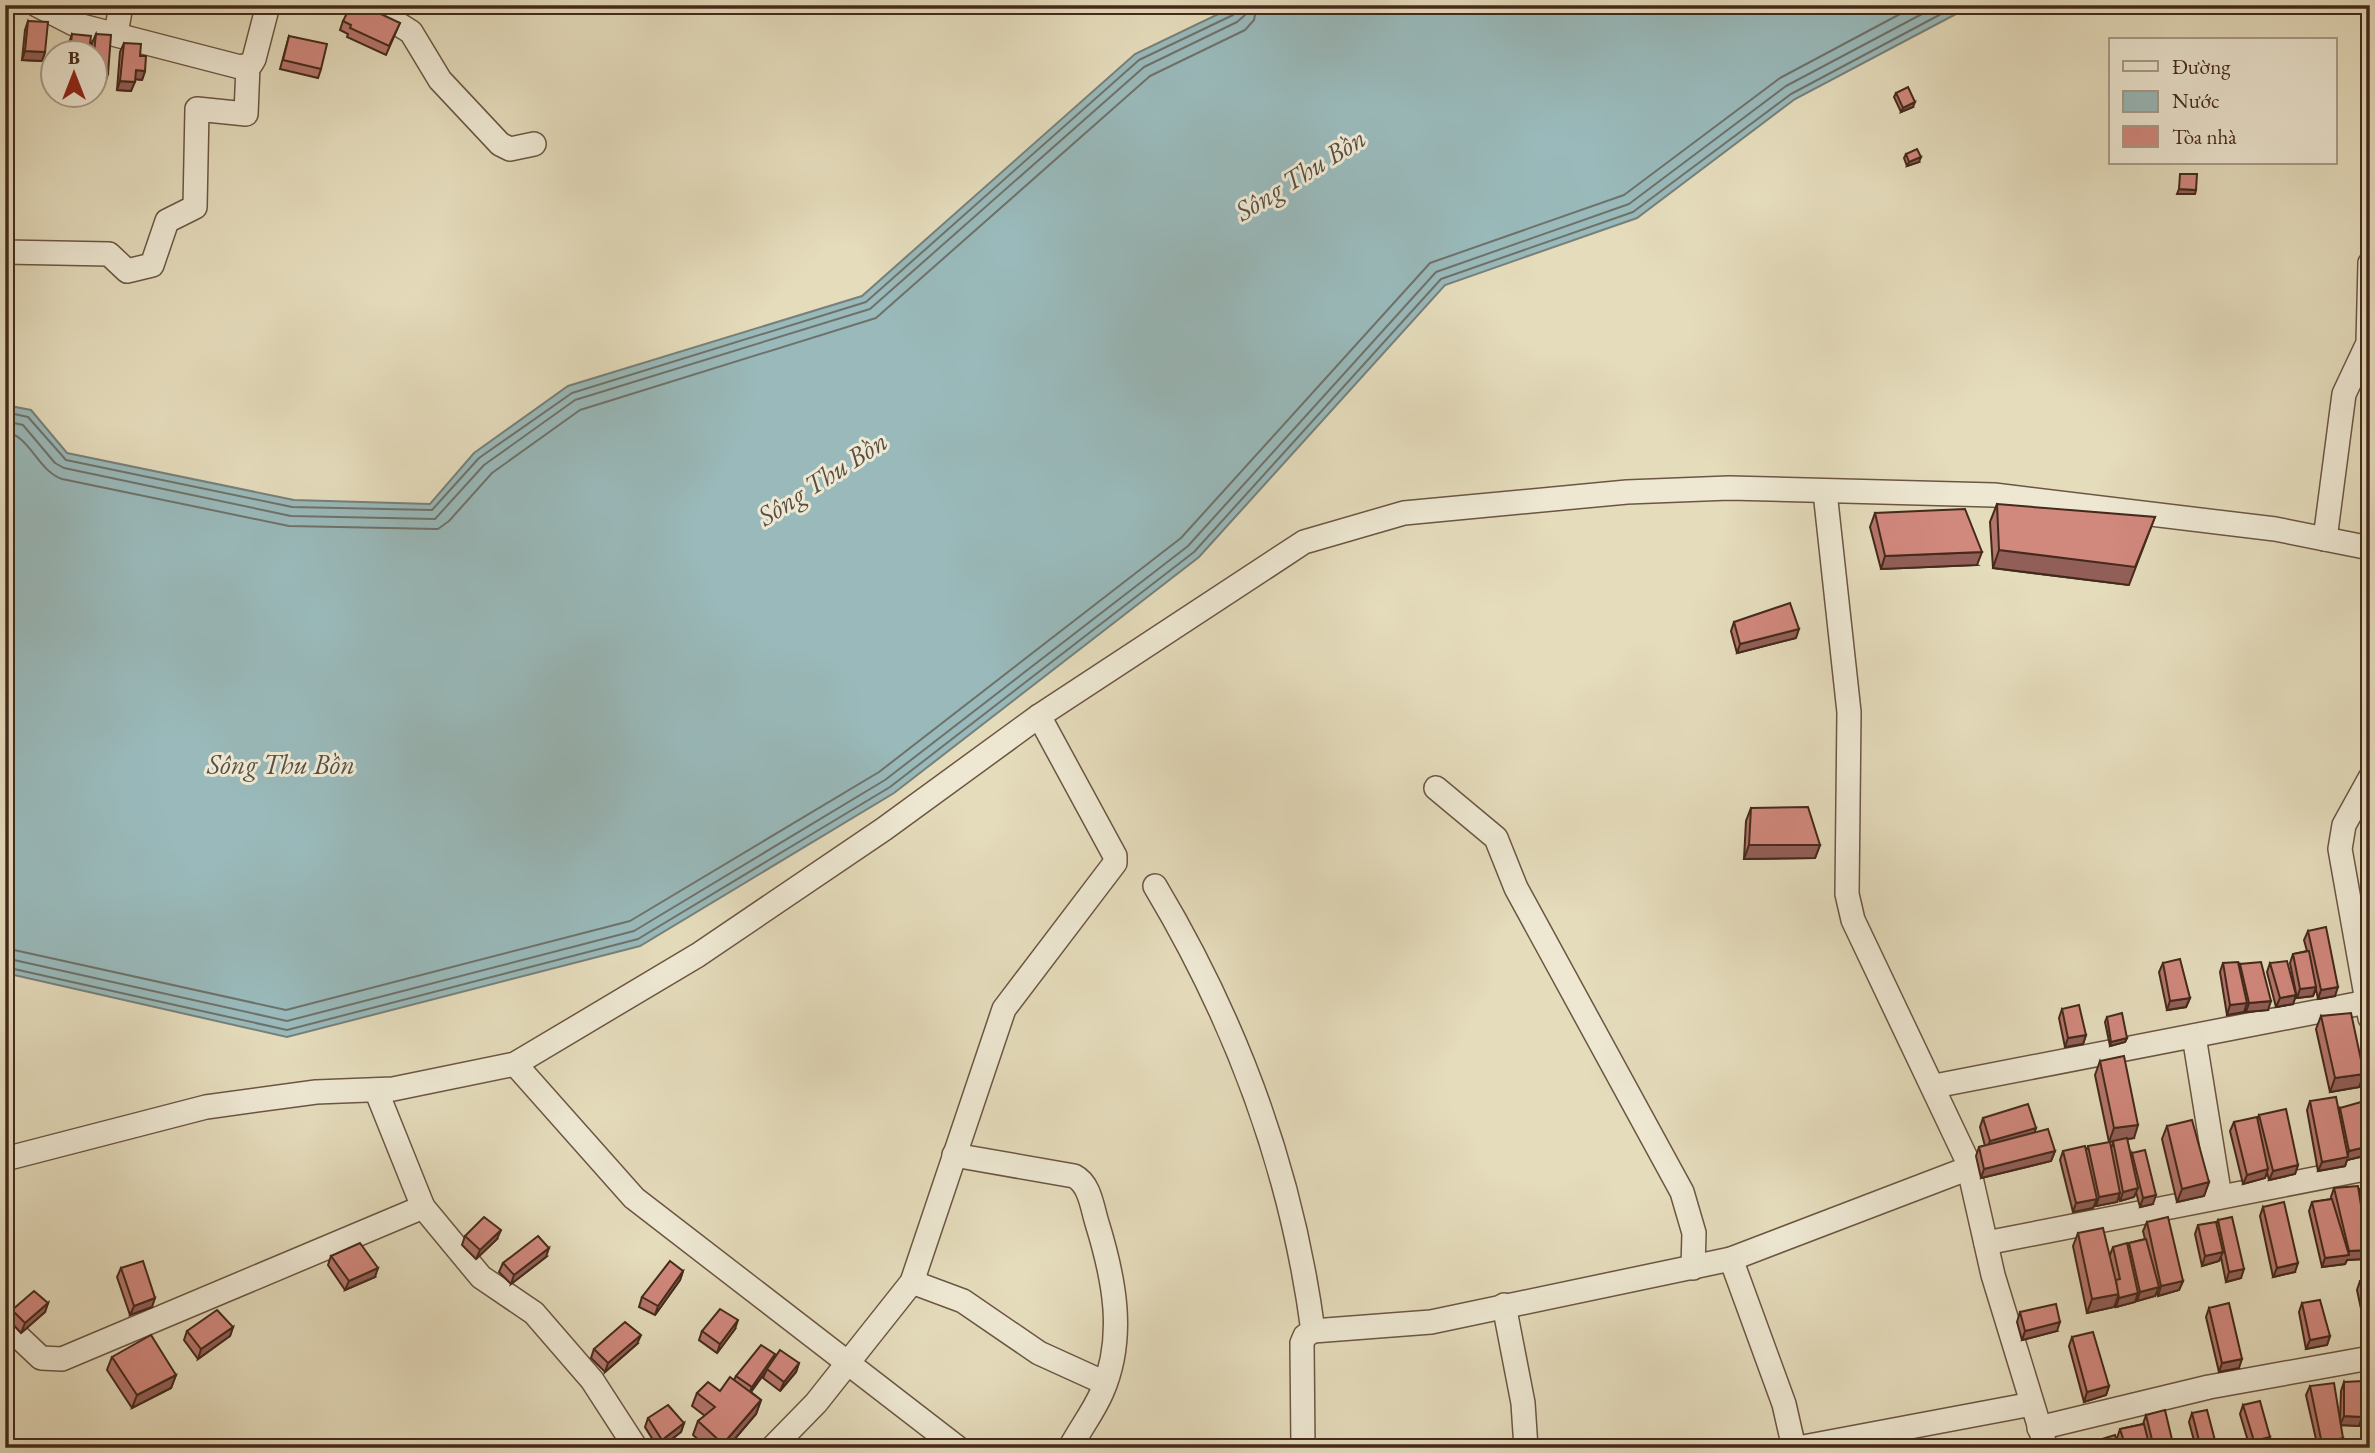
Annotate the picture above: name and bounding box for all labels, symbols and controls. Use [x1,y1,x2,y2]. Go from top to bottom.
north arrow [38,38,108,108]
legend [2109,38,2336,164]
text: B [68,45,80,70]
text: Đường [2172,53,2231,80]
text: Nước [2172,87,2220,114]
water label: Sông Thu Bồn [1227,120,1372,229]
text: Tòa nhà [2172,123,2237,150]
water label: Sông Thu Bồn [749,423,894,534]
water label: Sông Thu Bồn [206,746,355,782]

